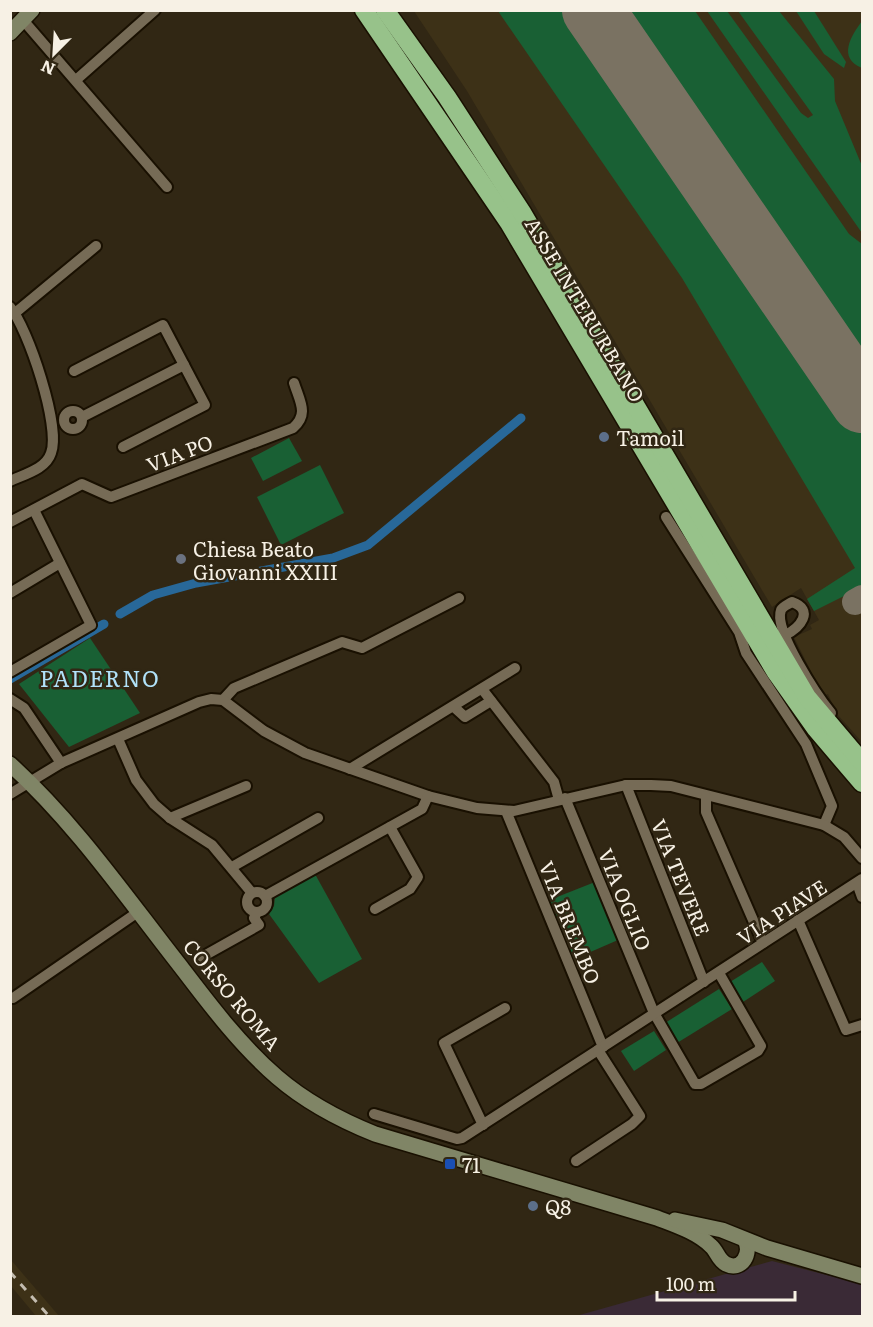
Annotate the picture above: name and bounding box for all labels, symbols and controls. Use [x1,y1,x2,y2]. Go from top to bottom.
north arrow [24,24,84,84]
text: N [36,55,59,82]
street label: ASSE INTERURBANO [519,211,653,407]
place label: Tamoil [616,422,685,452]
street label: VIA PO [141,426,217,478]
marker: Tamoil [597,430,611,444]
place label: Chiesa Beato Giovanni XXIII [193,533,338,586]
marker: Chiesa Beato Giovanni XXIII [174,552,188,566]
district label: PADERNO [40,661,160,694]
street label: VIA TEVERE [645,814,719,940]
street label: VIA OGLIO [592,843,660,955]
street label: VIA BREMBO [533,856,609,988]
street label: VIA PIAVE [730,871,832,951]
street label: CORSO ROMA [177,932,289,1057]
place label: 71 [462,1149,480,1179]
marker: 71 [443,1157,457,1171]
place label: Q8 [545,1191,571,1221]
marker: Q8 [526,1199,540,1213]
scale bar [657,1264,795,1302]
text: 100 m [666,1270,715,1297]

